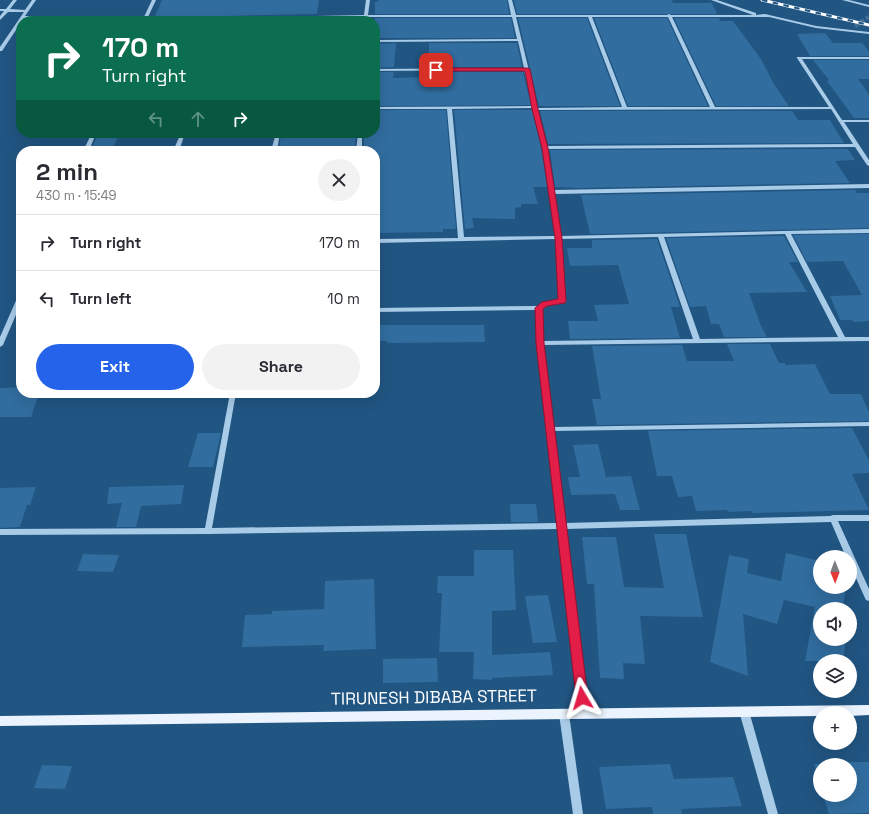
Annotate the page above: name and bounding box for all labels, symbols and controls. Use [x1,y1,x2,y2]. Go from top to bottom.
text: 170 m [102,29,179,65]
icon: right [36,32,88,84]
pin [419,53,453,87]
icon: arrive [425,59,447,81]
text: Turn right [102,64,186,87]
icon: left [145,108,167,130]
icon: ahead [187,108,209,130]
icon: right [229,108,251,130]
text: 2 min [36,156,98,187]
button: close [318,159,360,201]
text: 430 m · 15:49 [36,187,117,204]
icon: right [36,232,58,254]
text: Turn right [70,233,141,252]
text: 170 m [319,233,360,252]
icon: left [36,288,58,310]
text: Turn left [70,289,132,308]
text: 10 m [327,289,360,308]
button: Exit [36,344,194,390]
button: Share [202,344,360,390]
north arrow [813,550,857,594]
map controls [813,550,857,802]
button: sound [813,602,857,646]
button: layers [813,654,857,698]
position arrow [561,677,603,719]
street label: TIRUNESH DIBABA STREET [331,684,537,710]
button: + [813,706,857,750]
button: − [813,758,857,802]

